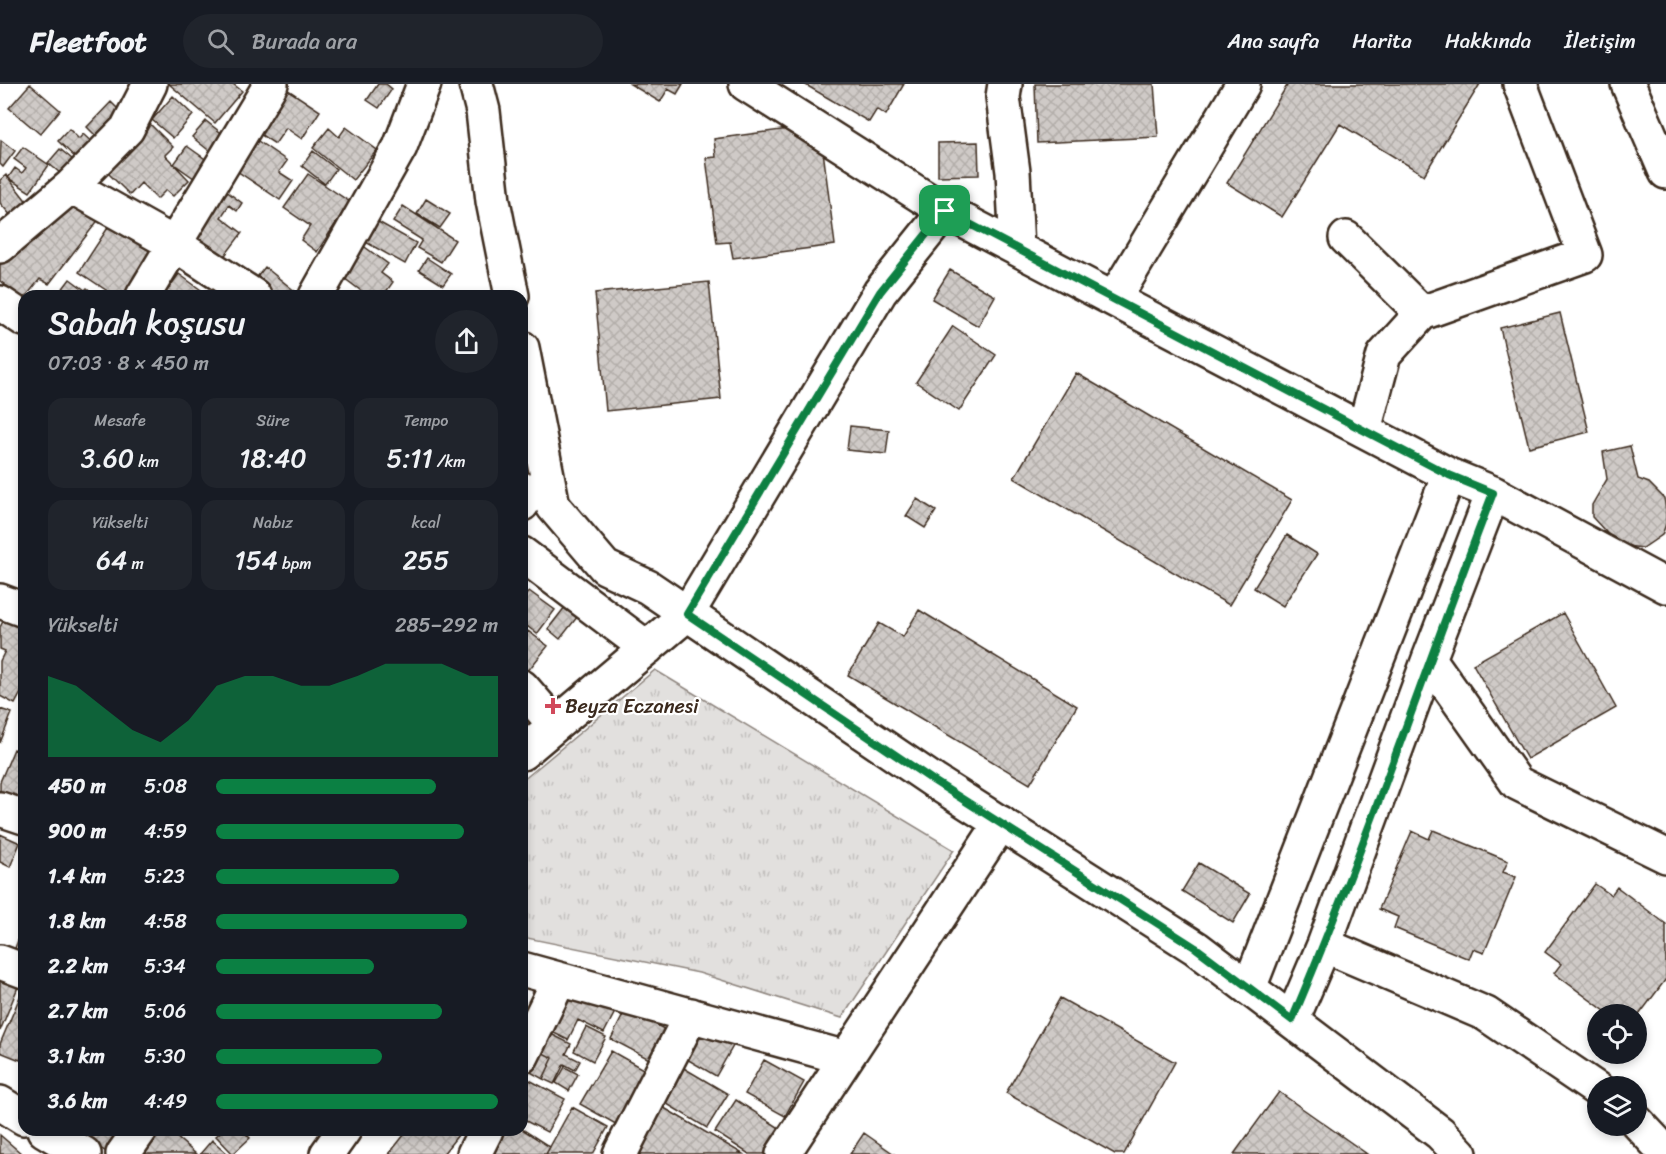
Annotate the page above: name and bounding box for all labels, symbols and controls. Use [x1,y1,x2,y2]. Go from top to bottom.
search box [183,14,603,68]
text: Fleetfoot [30,17,147,66]
text: Burada ara [252,22,357,61]
text: Ana sayfa [1227,22,1319,60]
text: Harita [1352,22,1412,60]
text: Hakkında [1445,22,1531,60]
text: İletişim [1564,22,1636,60]
icon: search [204,25,237,58]
pin [919,185,970,236]
icon: arrive [928,194,961,227]
text: Sabah koşusu [48,294,245,352]
button: share [435,310,498,373]
text: 07:03 · 8 × 450 m [48,346,209,381]
text: Mesafe [94,406,146,435]
text: Süre [256,406,290,435]
text: Tempo [404,406,448,435]
text: 3.60 [81,435,134,481]
text: 18:40 [239,435,307,481]
text: 5:11 [387,435,433,481]
text: km [134,447,159,476]
text: /km [433,447,465,476]
text: Yükselti [92,508,148,537]
text: Nabız [253,508,293,537]
text: kcal [411,508,441,537]
text: 64 [96,537,127,583]
text: 154 [235,537,278,583]
text: 255 [403,537,449,583]
text: m [127,549,144,578]
text: bpm [278,549,311,578]
text: Yükselti [48,608,118,643]
text: 285–292 m [395,608,498,643]
place label: Beyza Eczanesi [565,689,700,724]
marker: Beyza Eczanesi [546,699,560,713]
text: 450 m [48,769,106,804]
text: 5:08 [144,769,187,804]
text: 900 m [48,814,106,849]
text: 4:59 [144,814,187,849]
text: 1.4 km [48,859,106,894]
text: 5:23 [144,859,185,894]
text: 1.8 km [48,904,106,939]
text: 4:58 [144,904,187,939]
text: 2.2 km [48,949,108,984]
text: 5:34 [144,949,186,984]
text: 2.7 km [48,994,108,1029]
text: 5:06 [144,994,186,1029]
map controls [1587,1004,1647,1136]
button: locate [1587,1004,1647,1064]
text: 3.1 km [48,1039,105,1074]
text: 5:30 [144,1039,186,1074]
button: layers [1587,1076,1647,1136]
text: 3.6 km [48,1084,108,1119]
text: 4:49 [144,1084,187,1119]

